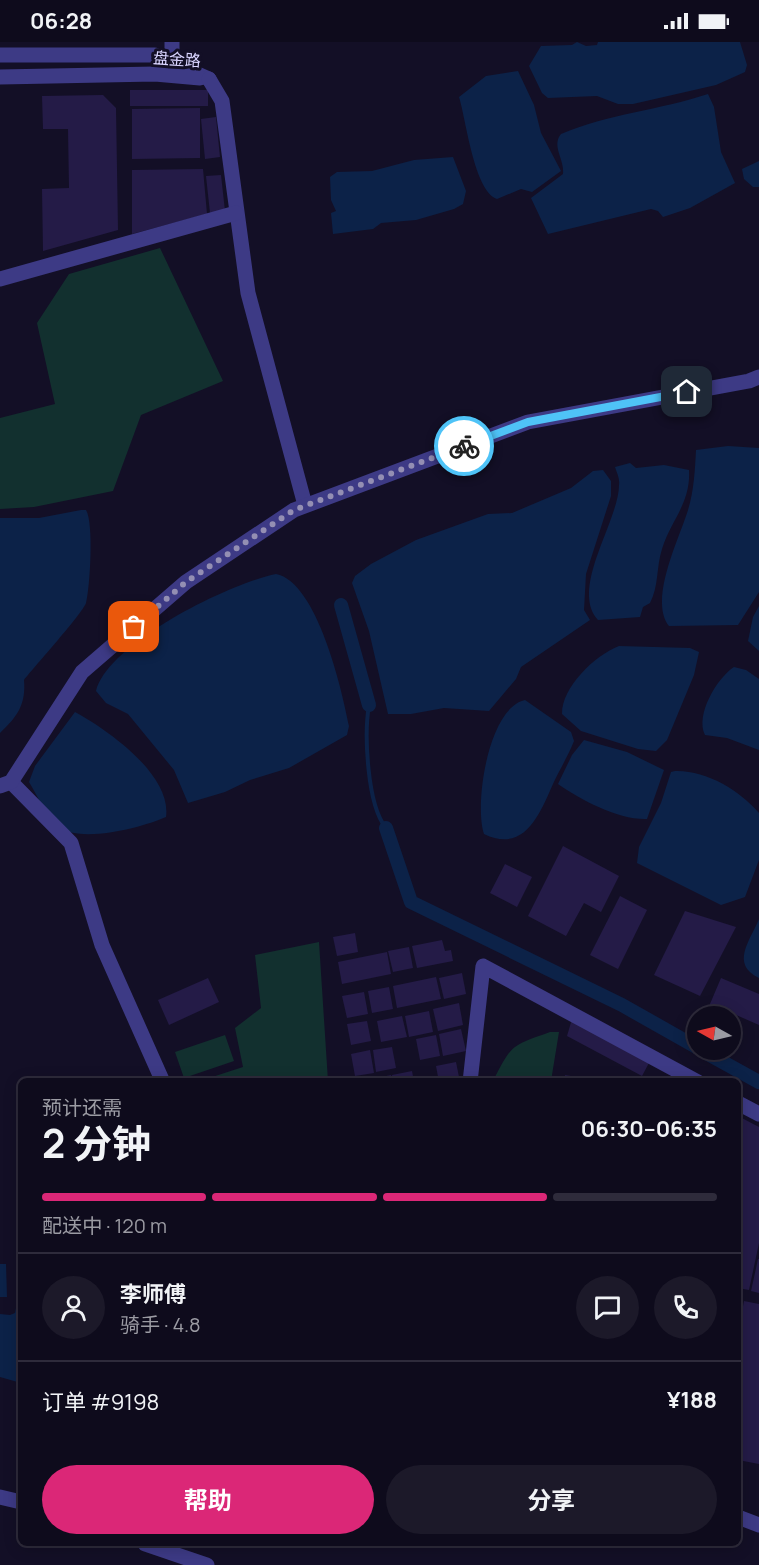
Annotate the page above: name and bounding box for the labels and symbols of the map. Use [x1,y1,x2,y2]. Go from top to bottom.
street label: 盘金路 [152,46,202,72]
pin [661,366,712,417]
courier [434,416,494,476]
pin [108,601,159,652]
north arrow [687,1006,741,1060]

